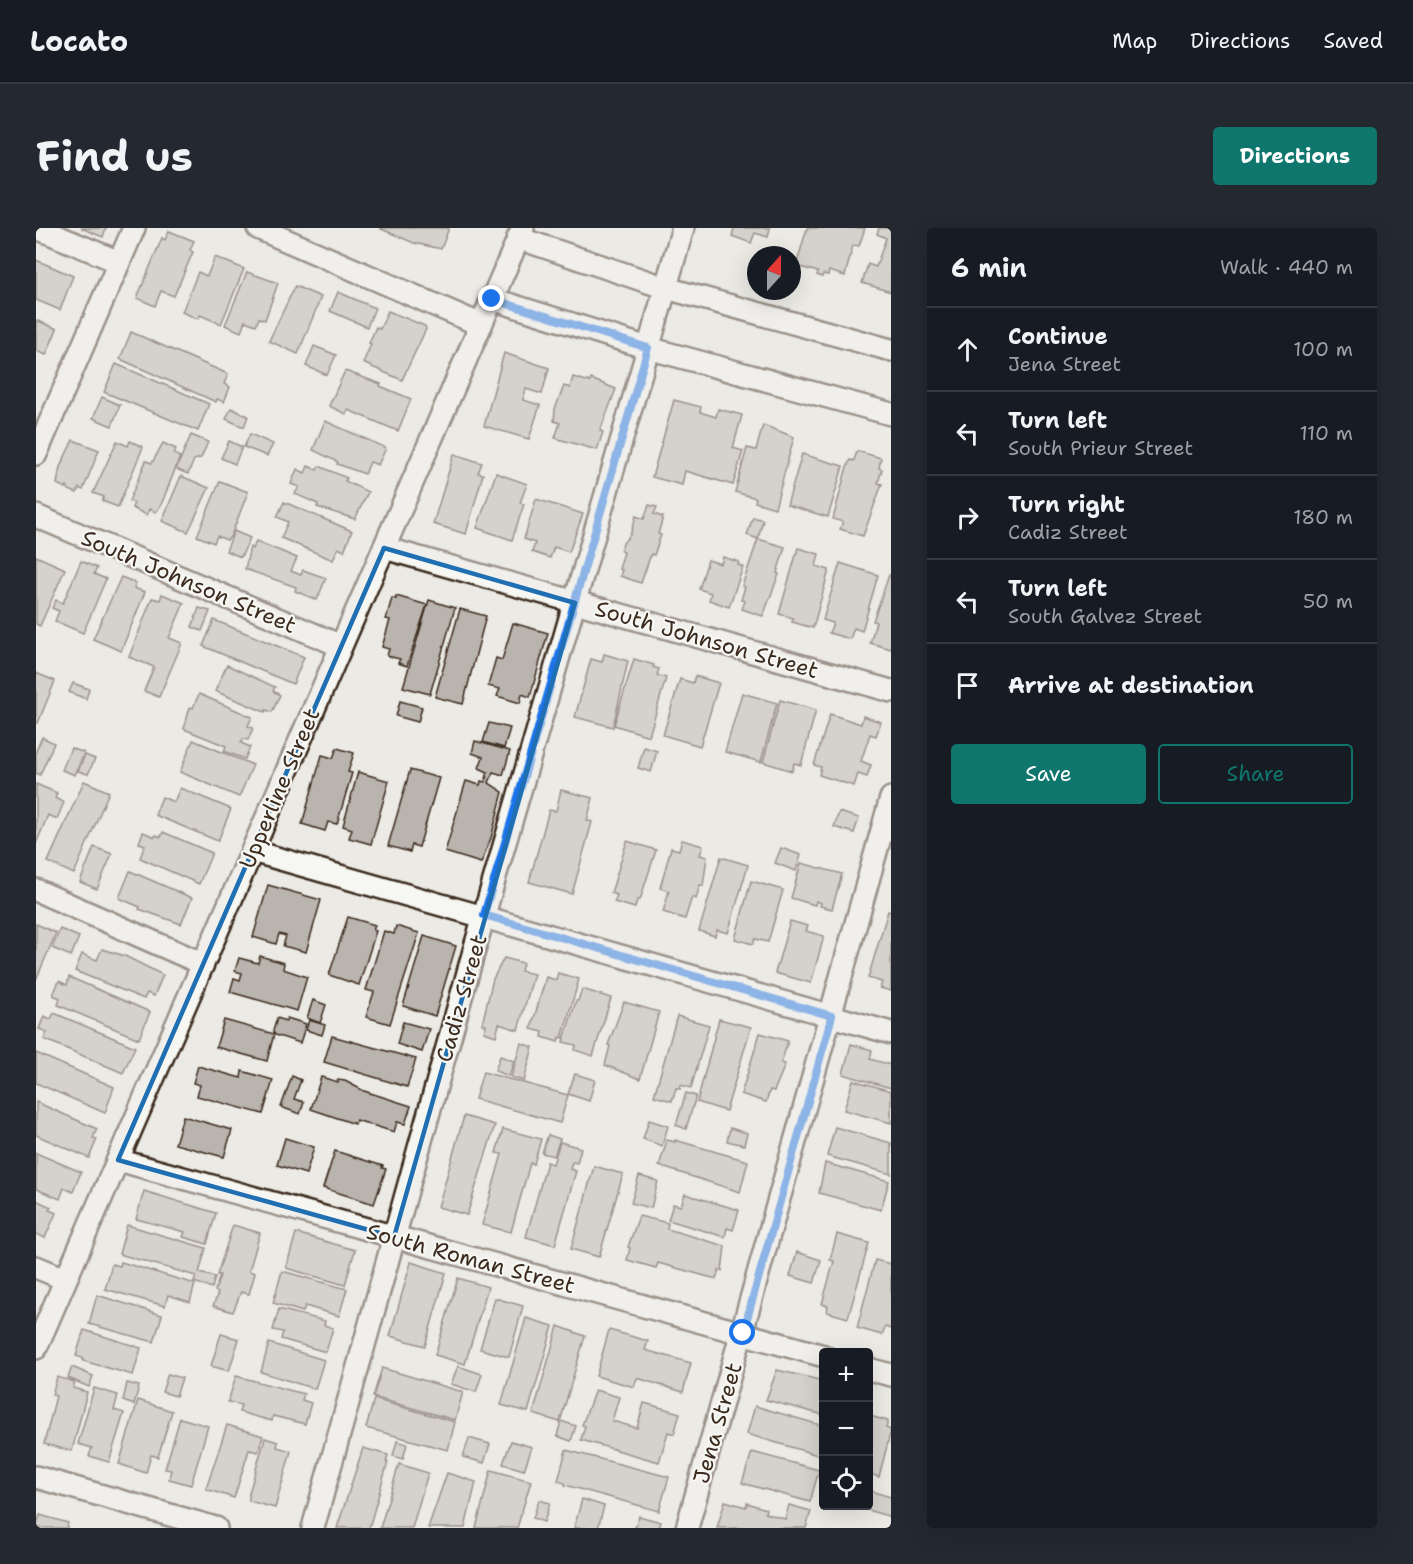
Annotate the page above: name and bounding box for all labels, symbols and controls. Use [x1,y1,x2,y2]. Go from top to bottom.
text: Locato [30,22,128,60]
text: Map [1112,27,1157,55]
text: Directions [1190,27,1290,55]
text: Saved [1323,27,1383,55]
button: Directions [1213,127,1377,185]
text: Find us [36,128,193,184]
north arrow [747,246,801,300]
text: 6 min [951,250,1027,285]
text: Walk · 440 m [1220,254,1353,280]
route end [478,285,504,311]
text: Continue [1008,322,1108,351]
icon: ahead [951,333,984,366]
text: 100 m [1293,336,1353,362]
text: Jena Street [1008,351,1121,377]
text: Turn left [1008,406,1107,435]
icon: left [951,417,984,450]
text: 110 m [1299,420,1353,446]
text: South Prieur Street [1008,435,1193,461]
text: Turn right [1008,490,1125,519]
icon: right [951,501,984,534]
text: 180 m [1293,504,1353,530]
text: Cadiz Street [1008,519,1128,545]
street label: South Johnson Street [77,523,301,640]
text: Turn left [1008,574,1107,603]
icon: left [951,585,984,618]
text: 50 m [1303,588,1353,614]
street label: South Johnson Street [592,594,822,685]
text: South Galvez Street [1008,603,1202,629]
icon: arrive [951,669,984,702]
text: Arrive at destination [1008,671,1254,700]
street label: Upperline Street [233,703,326,873]
button: Save [951,744,1146,804]
button: Share [1158,744,1353,804]
street label: Cadiz Street [429,931,494,1065]
street label: South Roman Street [364,1217,578,1300]
route start [729,1319,755,1345]
map controls [819,1348,873,1510]
button: + [819,1348,873,1402]
street label: Jena Street [686,1359,749,1487]
button: − [819,1402,873,1456]
button: locate [819,1456,873,1510]

